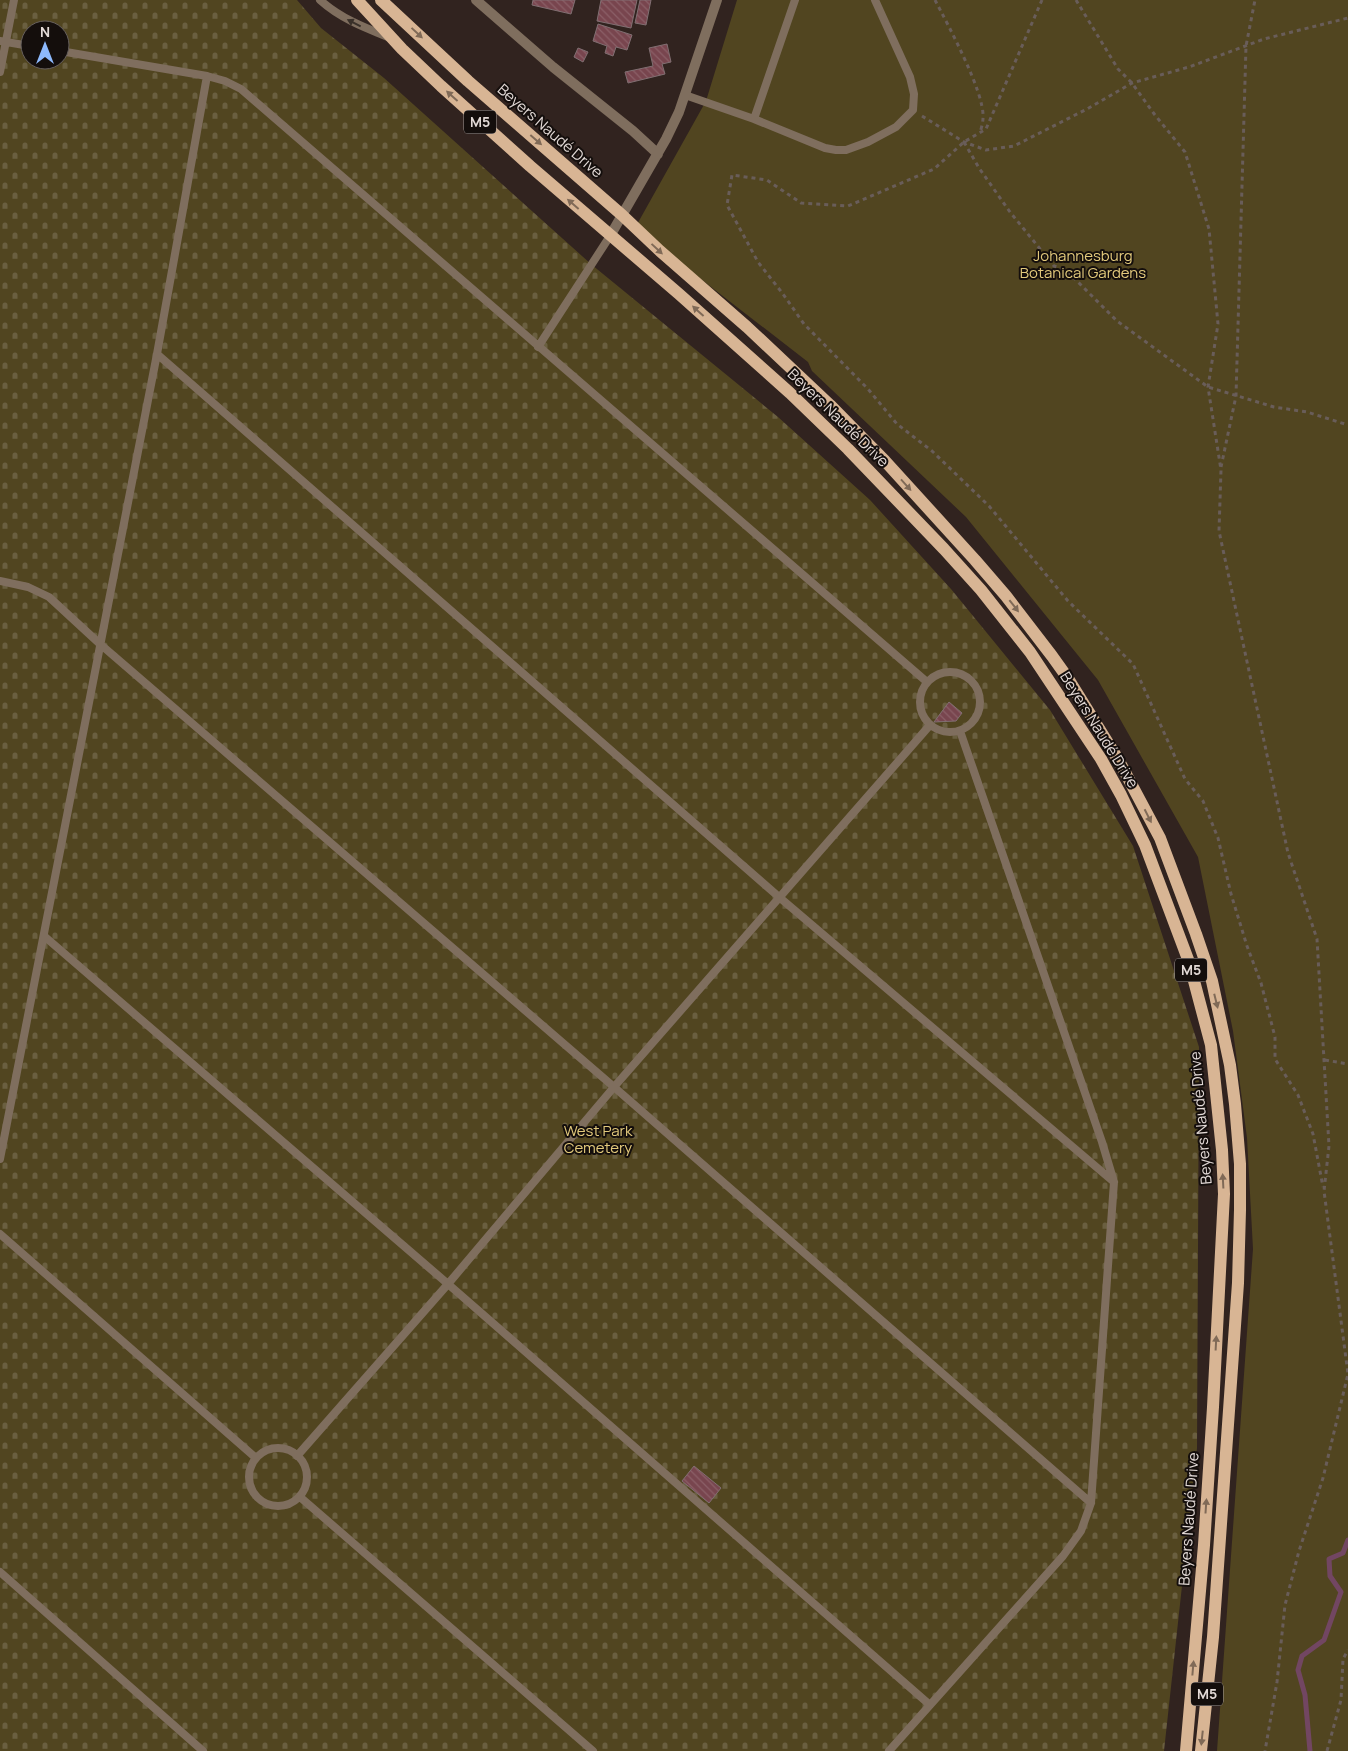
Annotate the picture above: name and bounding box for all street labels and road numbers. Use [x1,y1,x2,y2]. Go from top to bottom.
street label: Beyers Naudé Drive [493,79,608,182]
road number: M5 [464,110,496,134]
street label: Beyers Naudé Drive [783,364,894,472]
street label: Beyers Naudé Drive [1055,668,1144,792]
road number: M5 [1175,958,1207,982]
street label: Beyers Naudé Drive [1184,1050,1217,1185]
street label: Beyers Naudé Drive [1173,1451,1204,1586]
road number: M5 [1191,1682,1223,1706]

